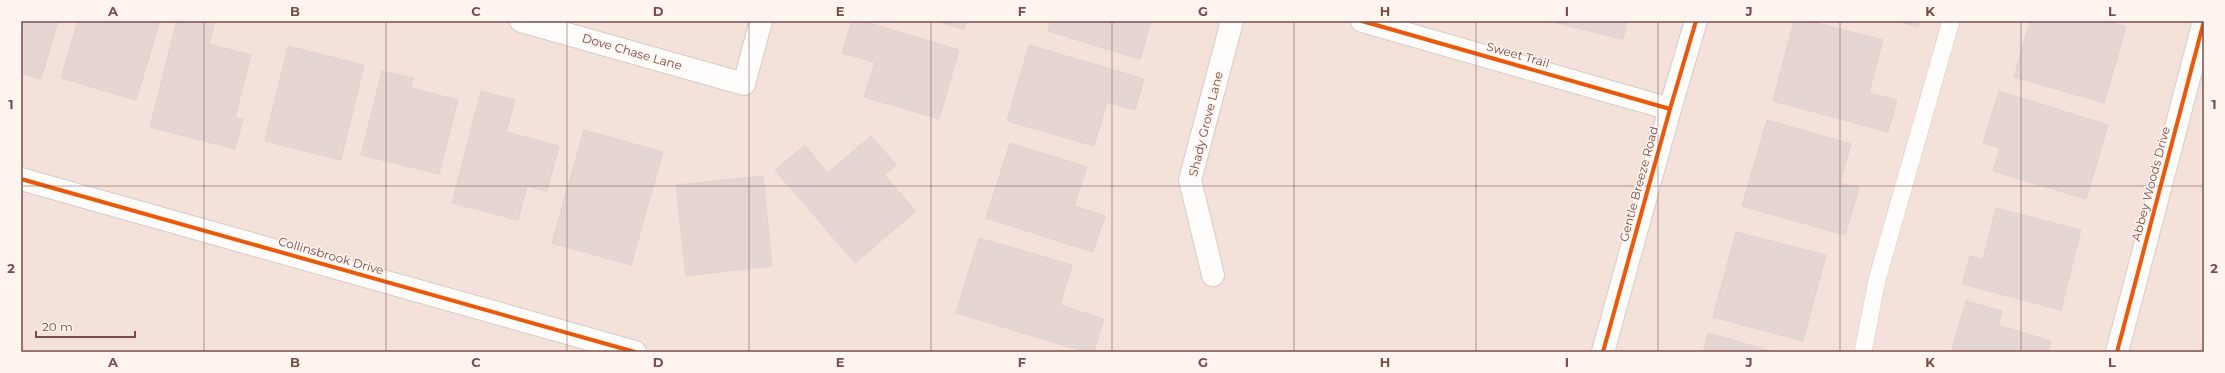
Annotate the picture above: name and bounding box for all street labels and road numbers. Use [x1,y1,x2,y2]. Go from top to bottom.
street label: Dove Chase Lane [580,30,684,73]
street label: Sweet Trail [1485,38,1551,71]
street label: Shady Grove Lane [1185,70,1226,178]
street label: Gentle Breeze Road [1616,124,1661,243]
street label: Abbey Woods Drive [2128,125,2173,243]
street label: Collinsbrook Drive [277,233,386,278]

